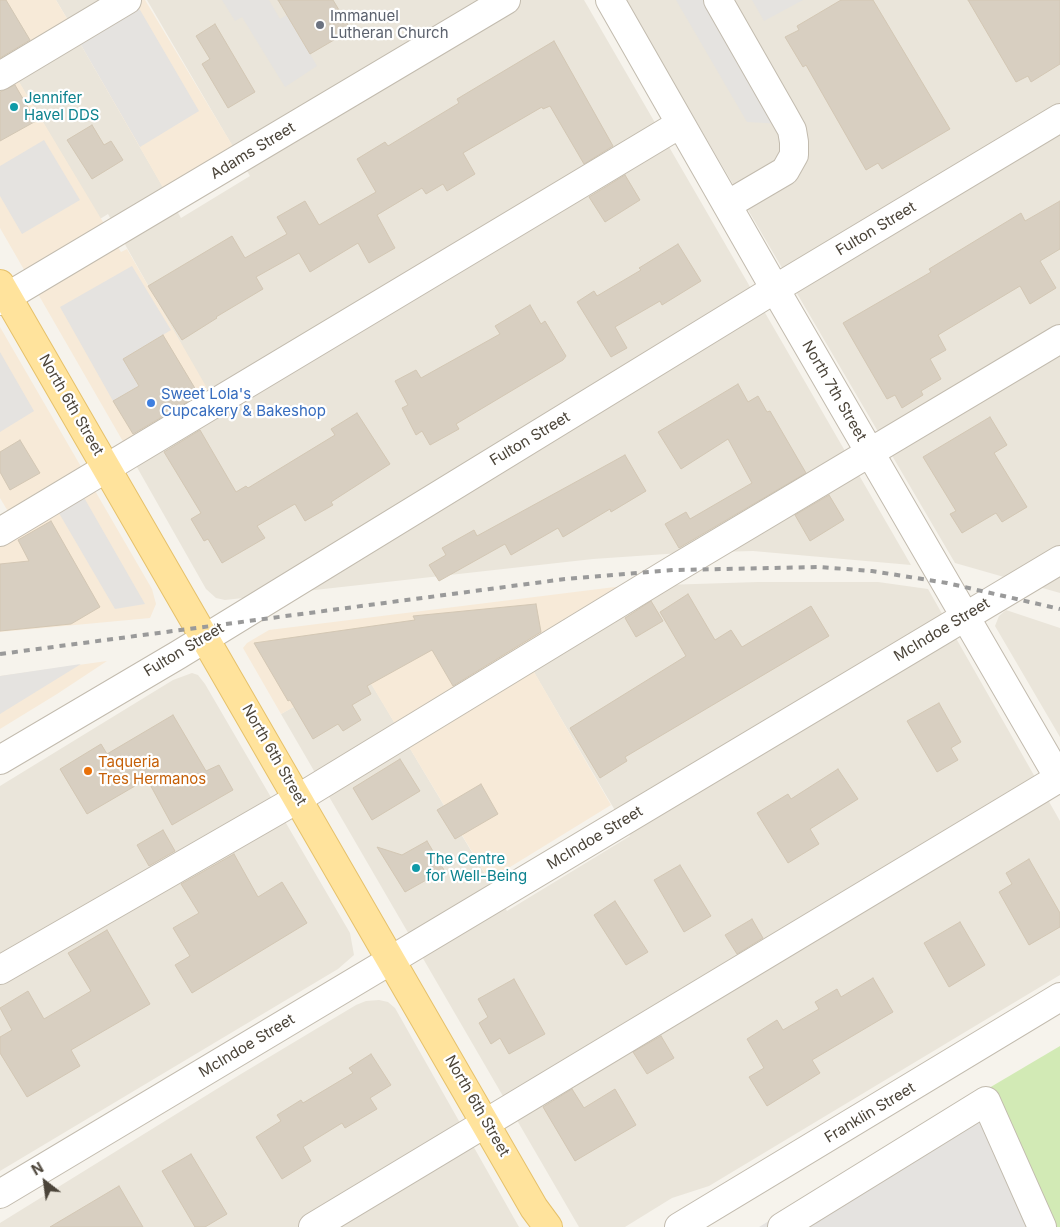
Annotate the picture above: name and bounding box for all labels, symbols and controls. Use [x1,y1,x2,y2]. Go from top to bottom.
place label: Immanuel Lutheran Church [330,7,449,42]
marker: Immanuel Lutheran Church [314,19,326,31]
place label: Jennifer Havel DDS [24,89,99,124]
marker: Jennifer Havel DDS [8,101,20,113]
street label: Adams Street [207,119,299,183]
street label: Fulton Street [833,198,919,260]
street label: North 7th Street [798,338,870,444]
street label: North 6th Street [35,351,107,459]
place label: Sweet Lola's Cupcakery & Bakeshop [161,385,326,420]
marker: Sweet Lola's Cupcakery & Bakeshop [145,397,157,409]
street label: Fulton Street [487,408,573,470]
street label: McIndoe Street [891,594,993,666]
street label: Fulton Street [141,619,227,681]
street label: North 6th Street [238,701,310,809]
place label: Taqueria Tres Hermanos [98,753,206,788]
marker: Taqueria Tres Hermanos [82,765,94,777]
street label: McIndoe Street [544,802,646,874]
place label: The Centre for Well-Being [426,850,527,885]
marker: The Centre for Well-Being [410,862,422,874]
street label: McIndoe Street [196,1010,298,1082]
street label: North 6th Street [441,1052,513,1160]
street label: Franklin Street [822,1079,918,1147]
north arrow [20,1157,70,1207]
text: N [28,1159,46,1179]

